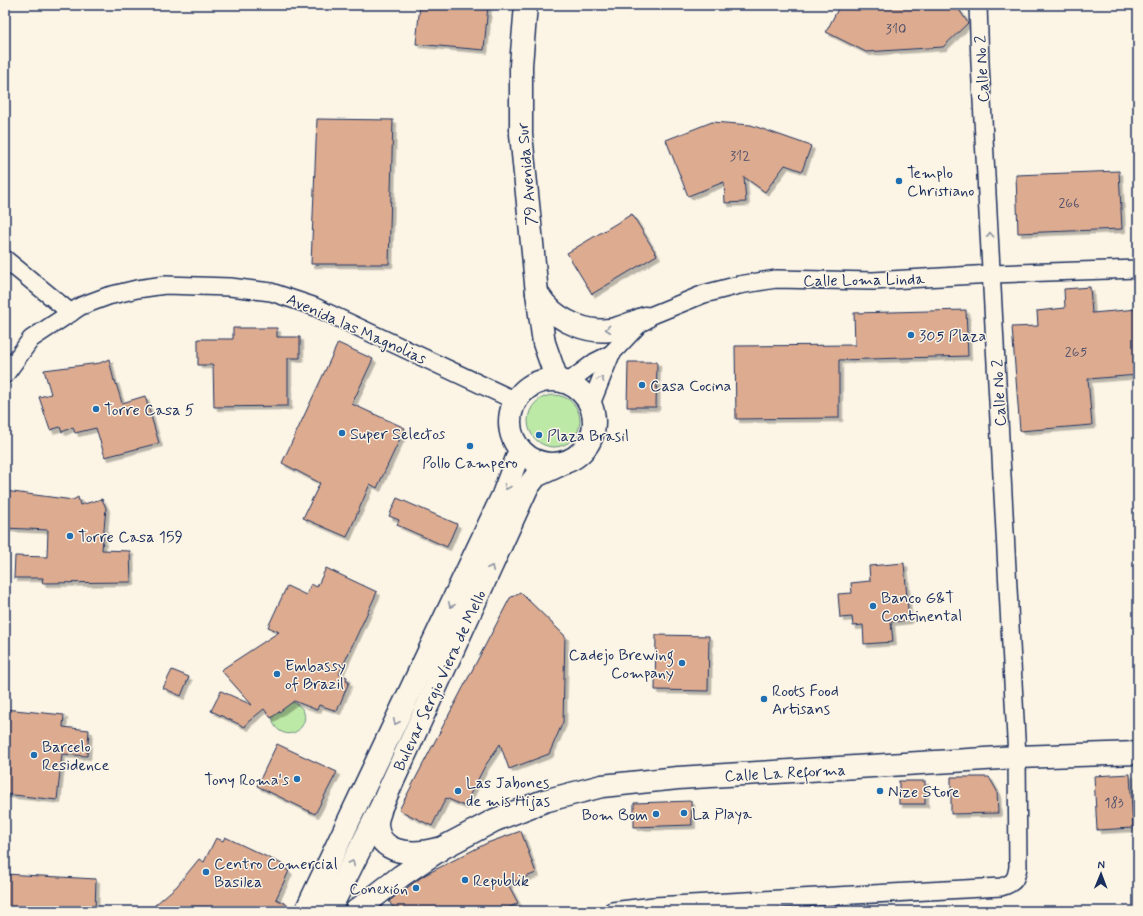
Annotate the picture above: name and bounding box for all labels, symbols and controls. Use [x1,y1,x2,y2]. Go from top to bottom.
house number: 310 [886,20,906,38]
street label: Calle No 2 [970,35,995,103]
street label: 79 Avenida Sur [513,121,542,226]
house number: 312 [730,147,750,165]
place label: Templo Christiano [907,163,974,202]
marker: Templo Christiano [894,176,904,186]
house number: 266 [1058,194,1080,212]
one-way arrow [985,232,994,238]
street label: Calle Loma Linda [803,269,925,292]
street label: Avenida las Magnolias [283,289,430,370]
one-way arrow [605,324,611,333]
place label: 305 Plaza [919,326,986,347]
marker: 305 Plaza [906,330,916,340]
house number: 265 [1065,343,1087,361]
street label: Calle No 2 [987,359,1012,427]
one-way arrow [597,376,605,383]
place label: Casa Cocina [650,376,732,397]
marker: Casa Cocina [637,380,647,390]
place label: Torre Casa 5 [104,400,194,421]
marker: Torre Casa 5 [91,404,101,414]
place label: Super Selectos [350,424,445,445]
place label: Plaza Brasil [547,426,629,447]
marker: Super Selectos [337,428,347,438]
marker: Plaza Brasil [534,430,544,440]
marker: Pollo Campero [465,441,475,451]
place label: Pollo Campero [422,453,518,474]
one-way arrow [503,483,511,490]
place label: Torre Casa 159 [78,527,183,548]
marker: Torre Casa 159 [65,531,75,541]
one-way arrow [486,565,494,572]
street label: Bulevar Sergio Viera de Mello [389,587,492,774]
place label: Banco G&T Continental [881,588,962,627]
one-way arrow [448,600,456,608]
marker: Banco G&T Continental [868,601,878,611]
place label: Cadejo Brewing Company [569,645,674,684]
place label: Embassy of Brazil [285,656,346,695]
marker: Cadejo Brewing Company [677,658,687,668]
marker: Embassy of Brazil [272,669,282,679]
place label: Roots Food Artisans [772,681,839,720]
marker: Roots Food Artisans [759,694,769,704]
one-way arrow [393,718,401,725]
place label: Barcelo Residence [42,737,109,776]
marker: Barcelo Residence [29,750,39,760]
street label: Calle La Reforma [724,760,846,789]
place label: Tony Roma's [204,770,289,791]
place label: Las Jabones de mis Hijas [466,773,550,812]
marker: Tony Roma's [292,774,302,784]
place label: Nize Store [888,782,960,803]
marker: Las Jabones de mis Hijas [453,786,463,796]
marker: Nize Store [875,786,885,796]
house number: 183 [1104,794,1124,812]
place label: La Playa [692,804,752,825]
place label: Bom Bom [582,805,648,826]
marker: La Playa [679,808,689,818]
marker: Bom Bom [651,809,661,819]
place label: Centro Comercial Basilea [214,854,338,893]
north arrow [1081,854,1121,894]
text: N [1097,858,1105,872]
one-way arrow [348,860,355,868]
marker: Centro Comercial Basilea [201,867,211,877]
place label: Republik [473,871,529,892]
marker: Republik [460,875,470,885]
place label: Conexión [349,879,408,900]
marker: Conexión [411,883,421,893]

